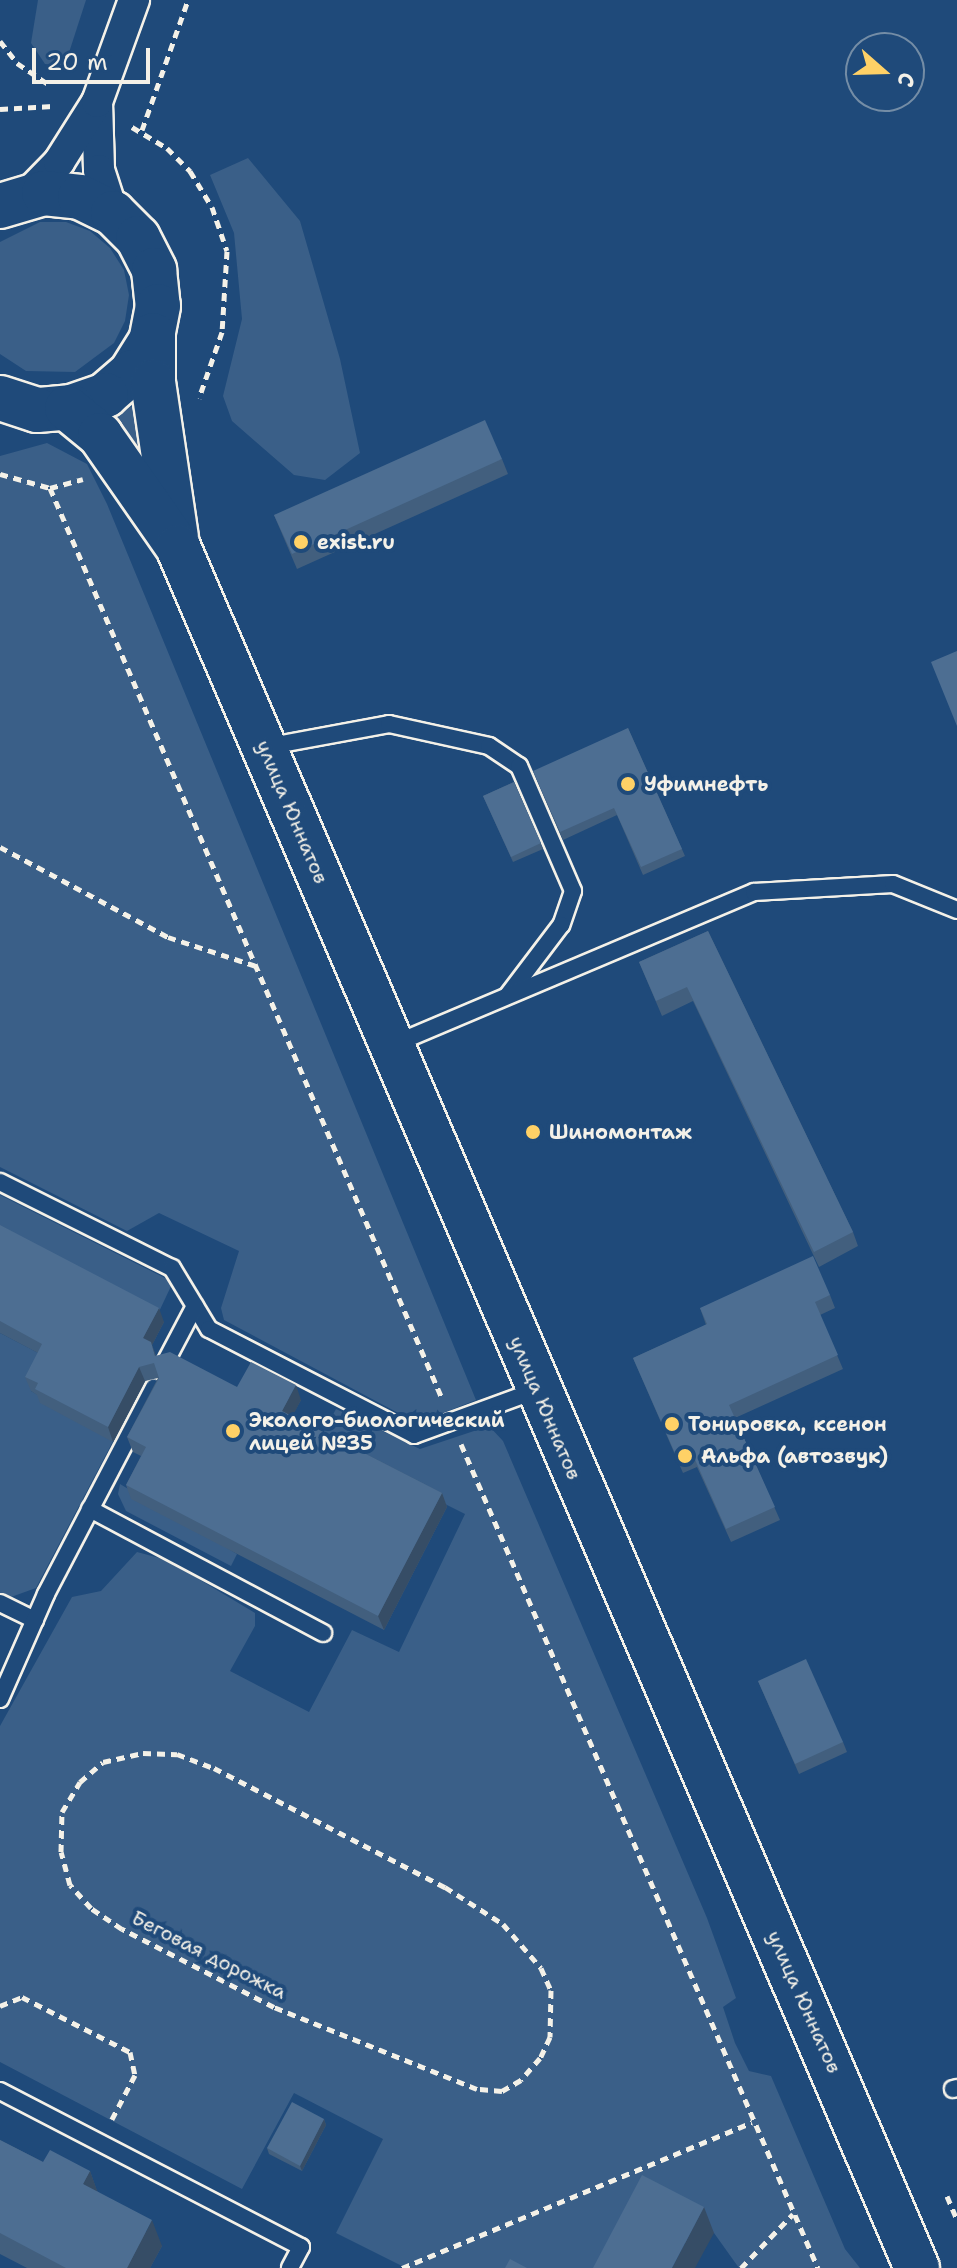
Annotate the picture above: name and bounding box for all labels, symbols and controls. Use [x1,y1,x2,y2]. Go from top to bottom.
scale bar [36,32,154,82]
north arrow [845,32,925,112]
text: 20 m [46,46,108,78]
text: С [890,68,922,91]
place label: exist.ru [317,530,395,554]
marker: exist.ru [292,533,310,551]
street label: улица Юннатов [251,737,333,887]
place label: Уфимнефть [644,772,768,796]
marker: Уфимнефть [619,775,637,793]
place label: Шиномонтаж [549,1120,692,1144]
marker: Шиномонтаж [524,1123,542,1141]
street label: улица Юннатов [504,1333,586,1483]
place label: Эколого-биологический лицей №35 [249,1408,505,1455]
place label: Тонировка, ксенон [688,1412,887,1436]
marker: Тонировка, ксенон [663,1415,681,1433]
marker: Эколого-биологический лицей №35 [224,1422,242,1440]
place label: Альфа (автозвук) [701,1444,888,1468]
marker: Альфа (автозвук) [676,1447,694,1465]
street label: Беговая дорожка [128,1906,290,2004]
street label: улица Юннатов [762,1927,846,2077]

